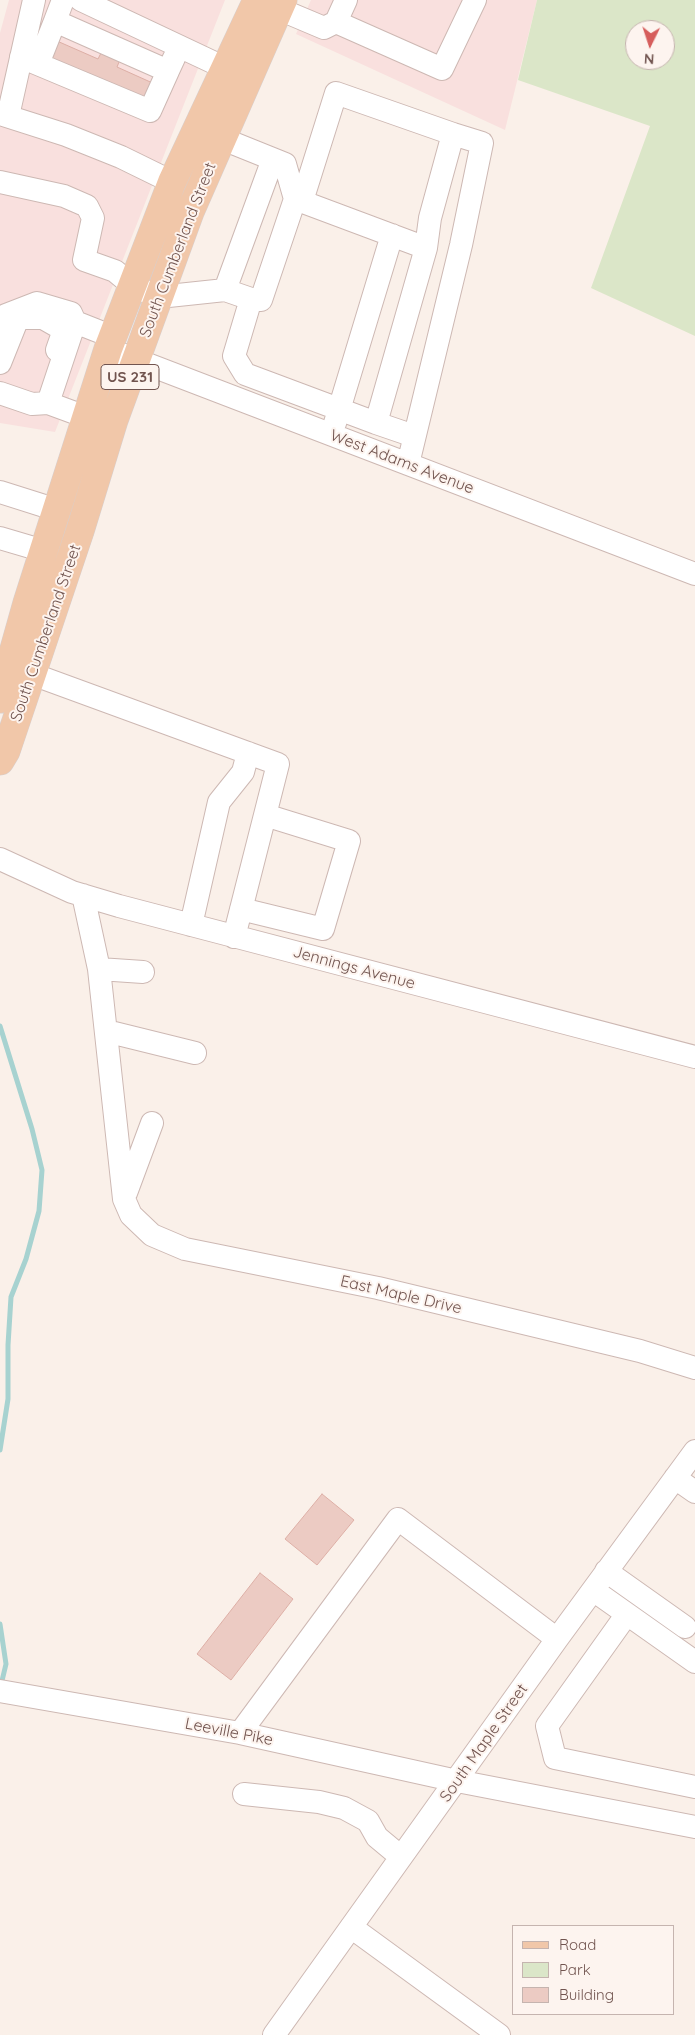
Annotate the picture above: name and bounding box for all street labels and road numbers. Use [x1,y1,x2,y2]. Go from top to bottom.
street label: South Cumberland Street [136,160,220,340]
road number: US 231 [101,364,159,390]
street label: West Adams Avenue [327,426,477,498]
street label: South Cumberland Street [7,542,85,724]
street label: Jennings Avenue [291,942,417,994]
street label: East Maple Drive [338,1272,464,1318]
street label: South Maple Street [436,1680,532,1806]
street label: Leeville Pike [183,1714,275,1750]

